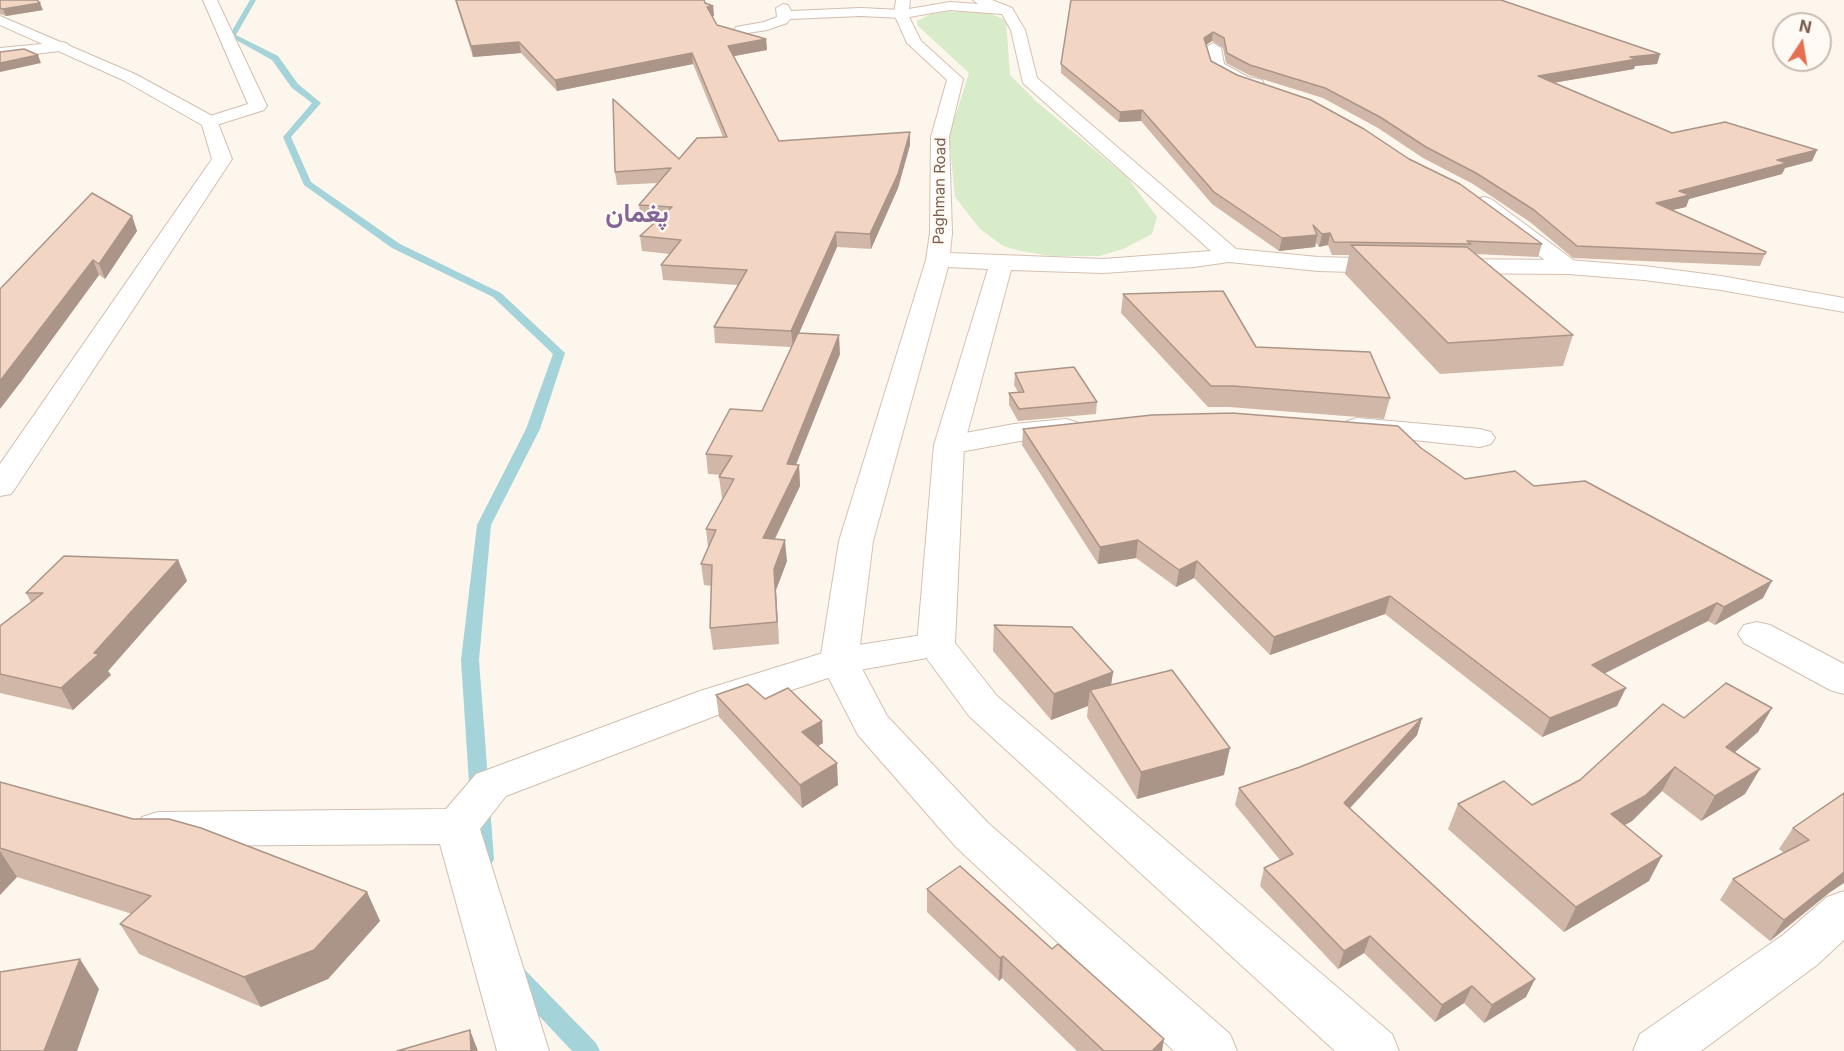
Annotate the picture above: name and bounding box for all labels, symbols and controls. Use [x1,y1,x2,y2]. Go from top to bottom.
north arrow [1772,12,1832,72]
text: N [1797,15,1813,37]
street label: Paghman Road [930,137,950,245]
district label: پغمان [605,198,669,230]

